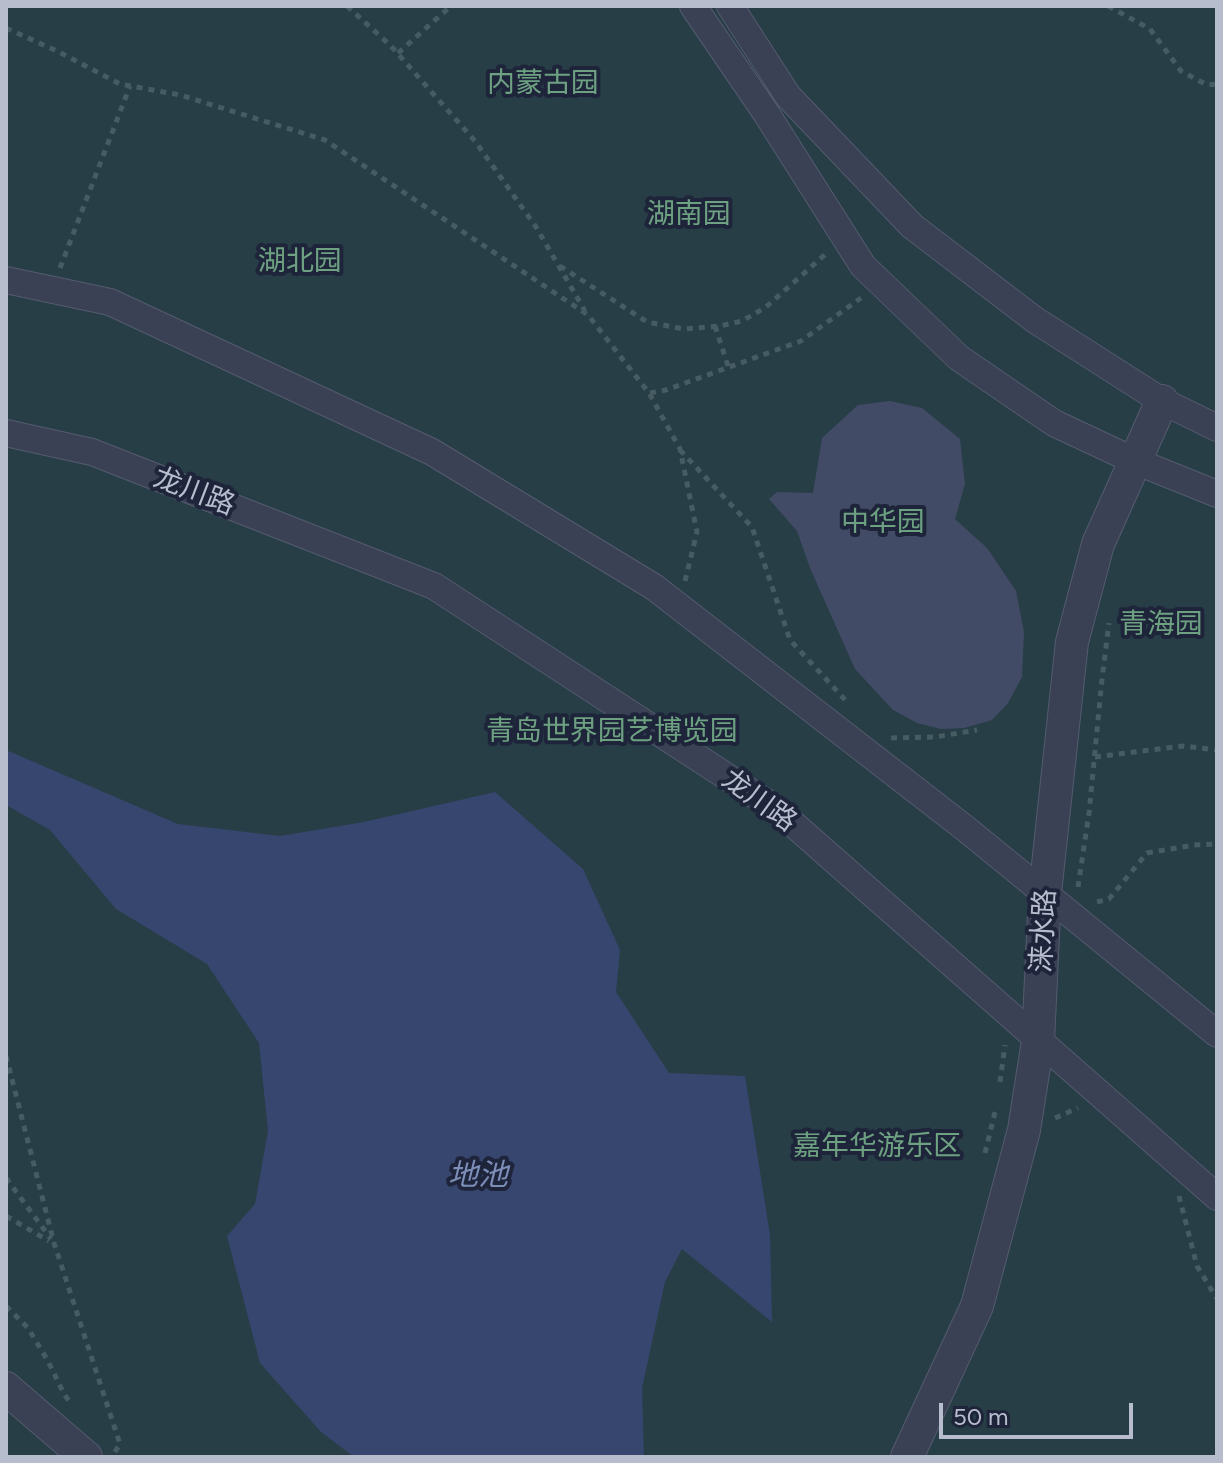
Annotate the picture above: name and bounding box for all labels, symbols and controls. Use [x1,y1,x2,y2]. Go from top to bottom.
park label: 内蒙古园 [487,67,599,101]
park label: 湖南园 [647,198,731,232]
park label: 湖北园 [258,245,342,279]
street label: 龙川路 [149,461,239,523]
park label: 中华园 [841,506,925,540]
park label: 青海园 [1119,608,1203,642]
park label: 青岛世界园艺博览园 [486,715,738,749]
street label: 龙川路 [715,763,803,839]
street label: 涞水路 [1025,888,1063,974]
park label: 嘉年华游乐区 [793,1130,961,1164]
water label: 地池 [448,1158,508,1194]
scale bar [943,1387,1137,1437]
text: 50 m [953,1402,1009,1431]

